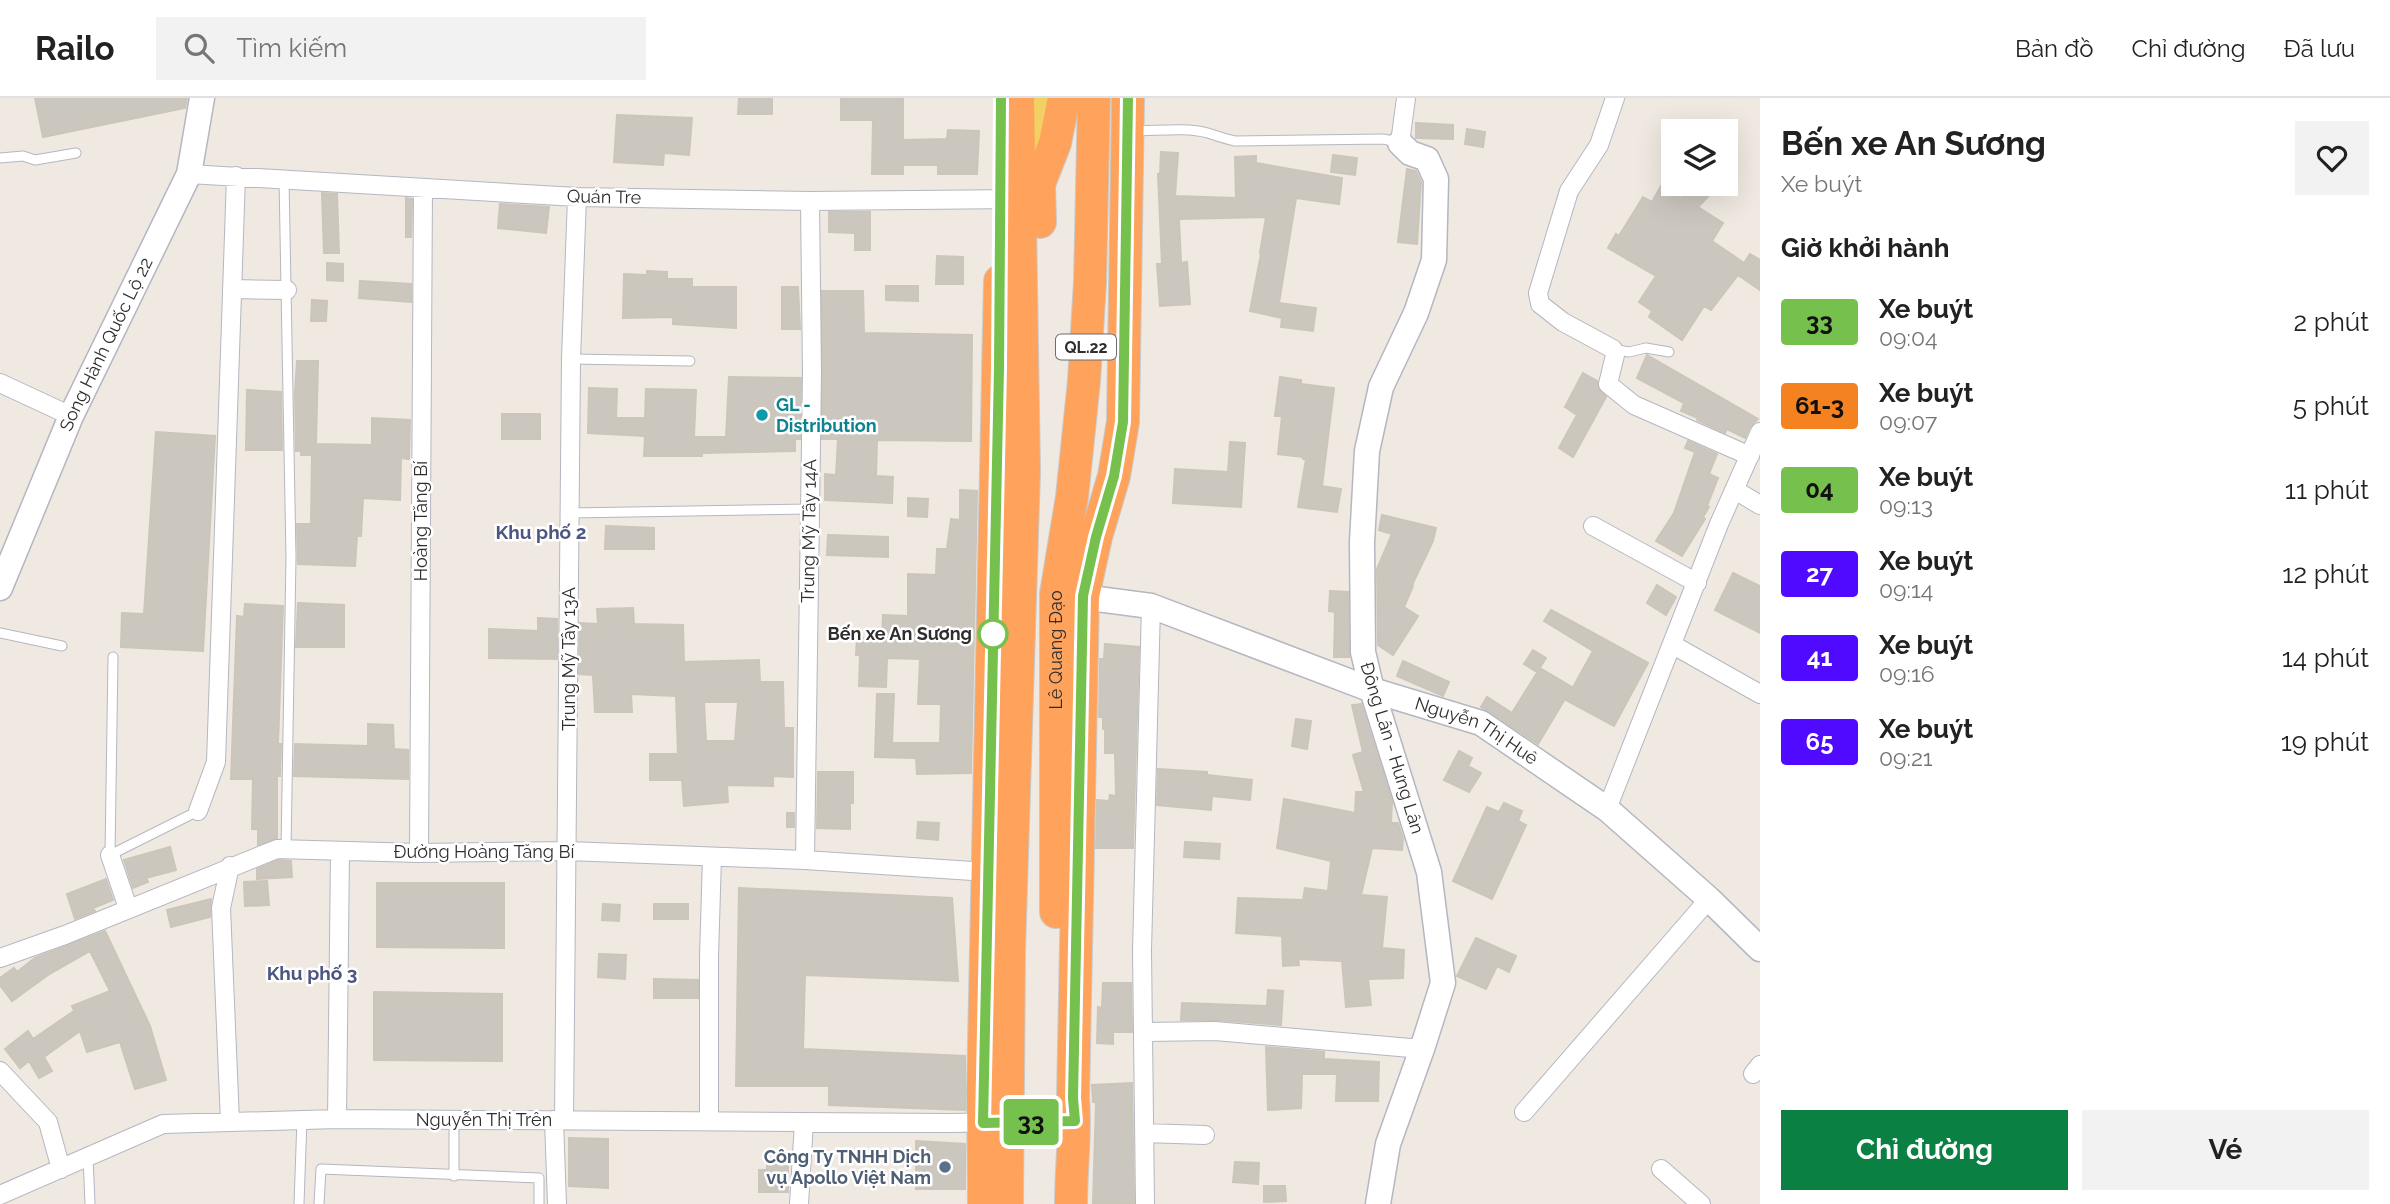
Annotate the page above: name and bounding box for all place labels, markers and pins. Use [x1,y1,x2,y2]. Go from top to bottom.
place label: GL - Distribution [776,394,877,436]
marker: GL - Distribution [754,407,770,423]
marker: Bến xe An Sương [978,619,1008,649]
place label: Bến xe An Sương [827,623,972,644]
place label: Công Ty TNHH Dịch vụ Apollo Việt Nam [764,1146,931,1188]
marker: Công Ty TNHH Dịch vụ Apollo Việt Nam [937,1159,953,1175]

